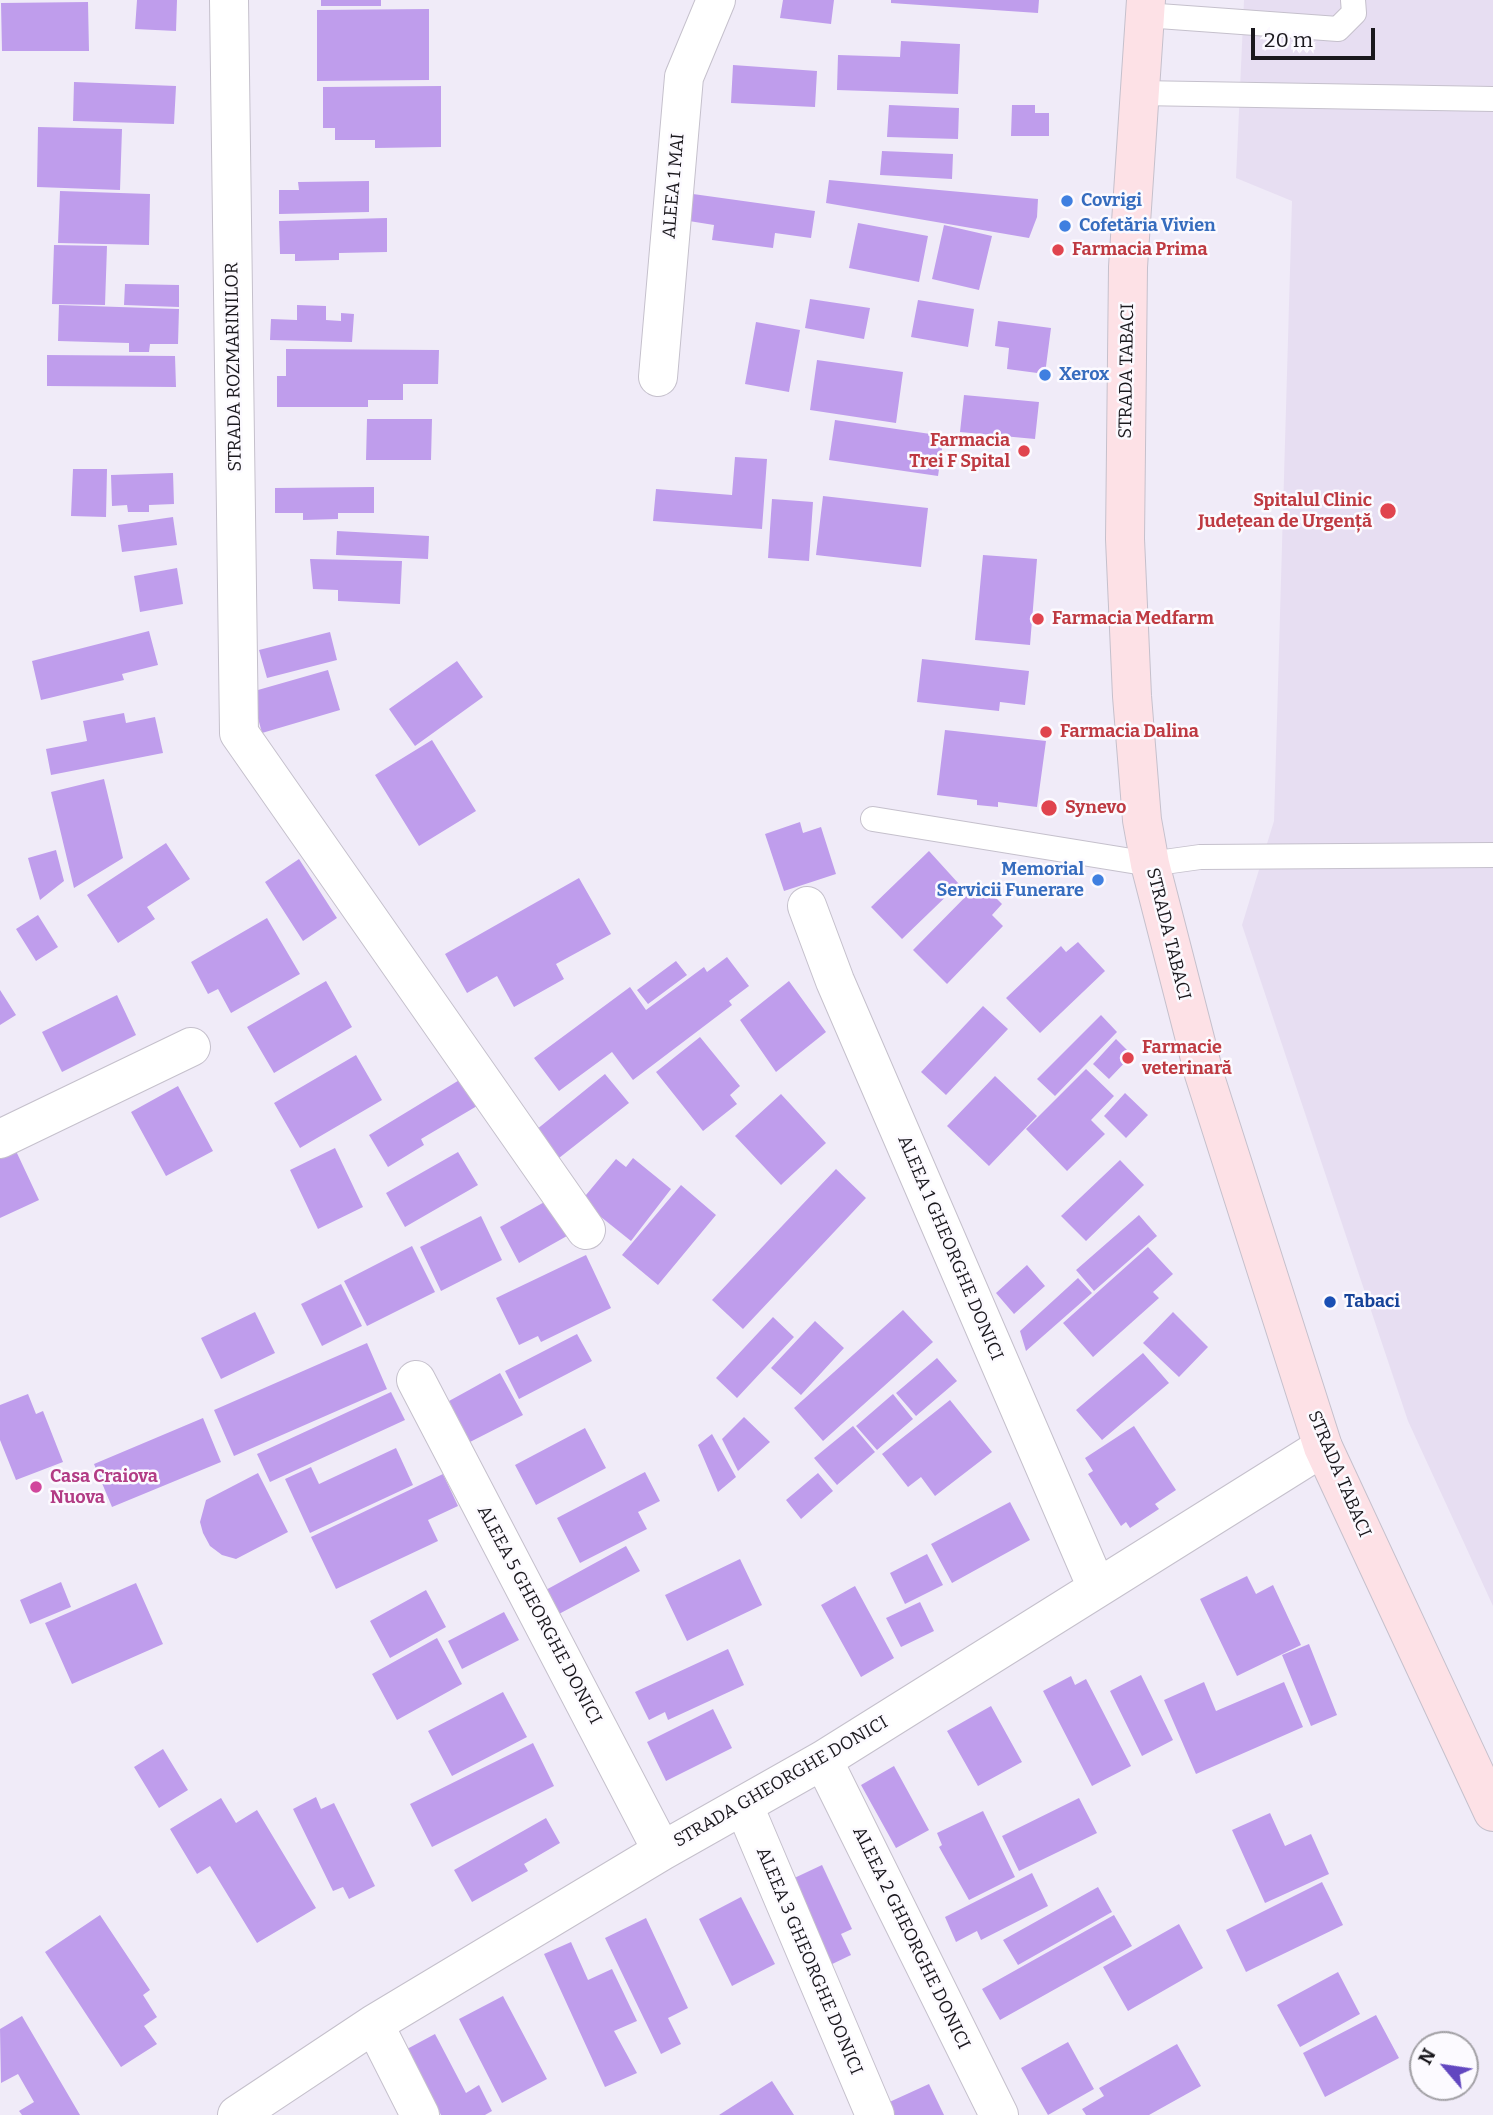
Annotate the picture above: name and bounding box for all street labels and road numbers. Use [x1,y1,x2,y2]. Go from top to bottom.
street label: ALEEA 1 MAI [659,132,689,240]
street label: STRADA ROZMARINILOR [221,262,247,472]
street label: STRADA TABACI [1115,303,1139,439]
street label: STRADA TABACI [1141,866,1195,1002]
street label: ALEEA 1 GHEORGHE DONICI [893,1132,1007,1364]
street label: STRADA TABACI [1303,1407,1375,1541]
street label: ALEEA 5 GHEORGHE DONICI [472,1502,606,1728]
street label: STRADA GHEORGHE DONICI [670,1712,892,1852]
street label: ALEEA 2 GHEORGHE DONICI [848,1823,974,2053]
street label: ALEEA 3 GHEORGHE DONICI [751,1844,867,2078]

